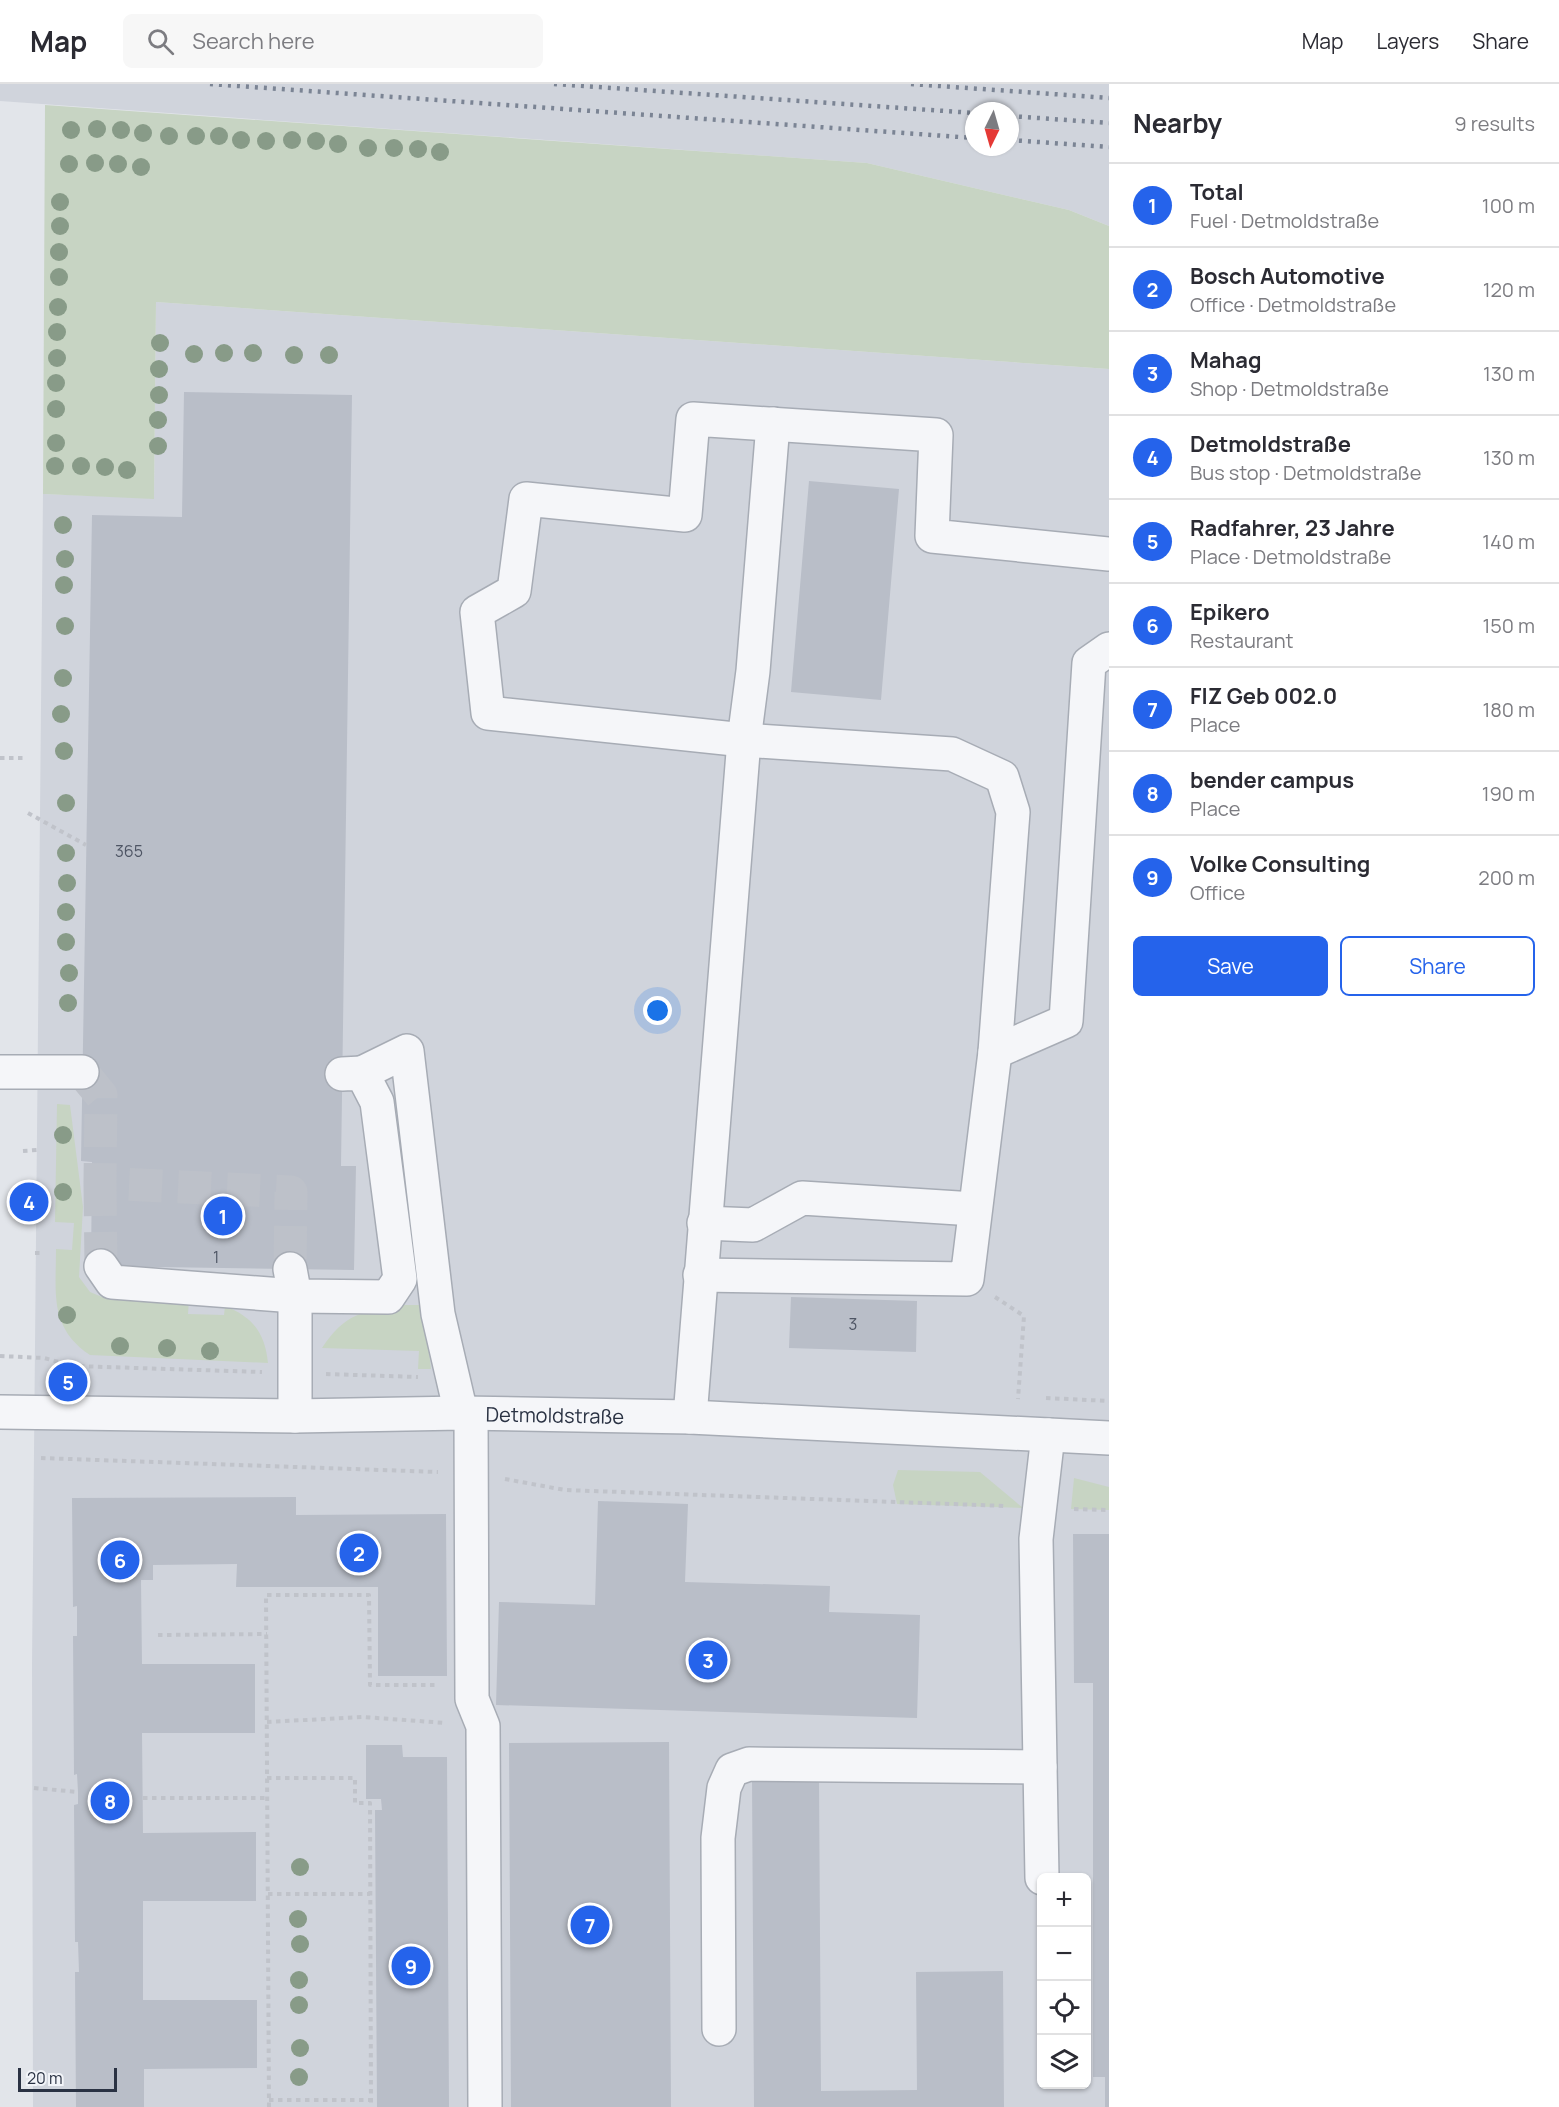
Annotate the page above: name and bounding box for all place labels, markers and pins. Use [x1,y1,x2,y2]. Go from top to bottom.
pin: 4 [9,1180,48,1224]
pin: 1 [204,1194,242,1238]
pin: 5 [48,1360,88,1404]
pin: 2 [340,1530,378,1576]
pin: 6 [100,1538,140,1582]
pin: 3 [688,1638,728,1682]
pin: 8 [90,1778,130,1824]
pin: 7 [570,1902,610,1948]
pin: 9 [392,1944,430,1988]

